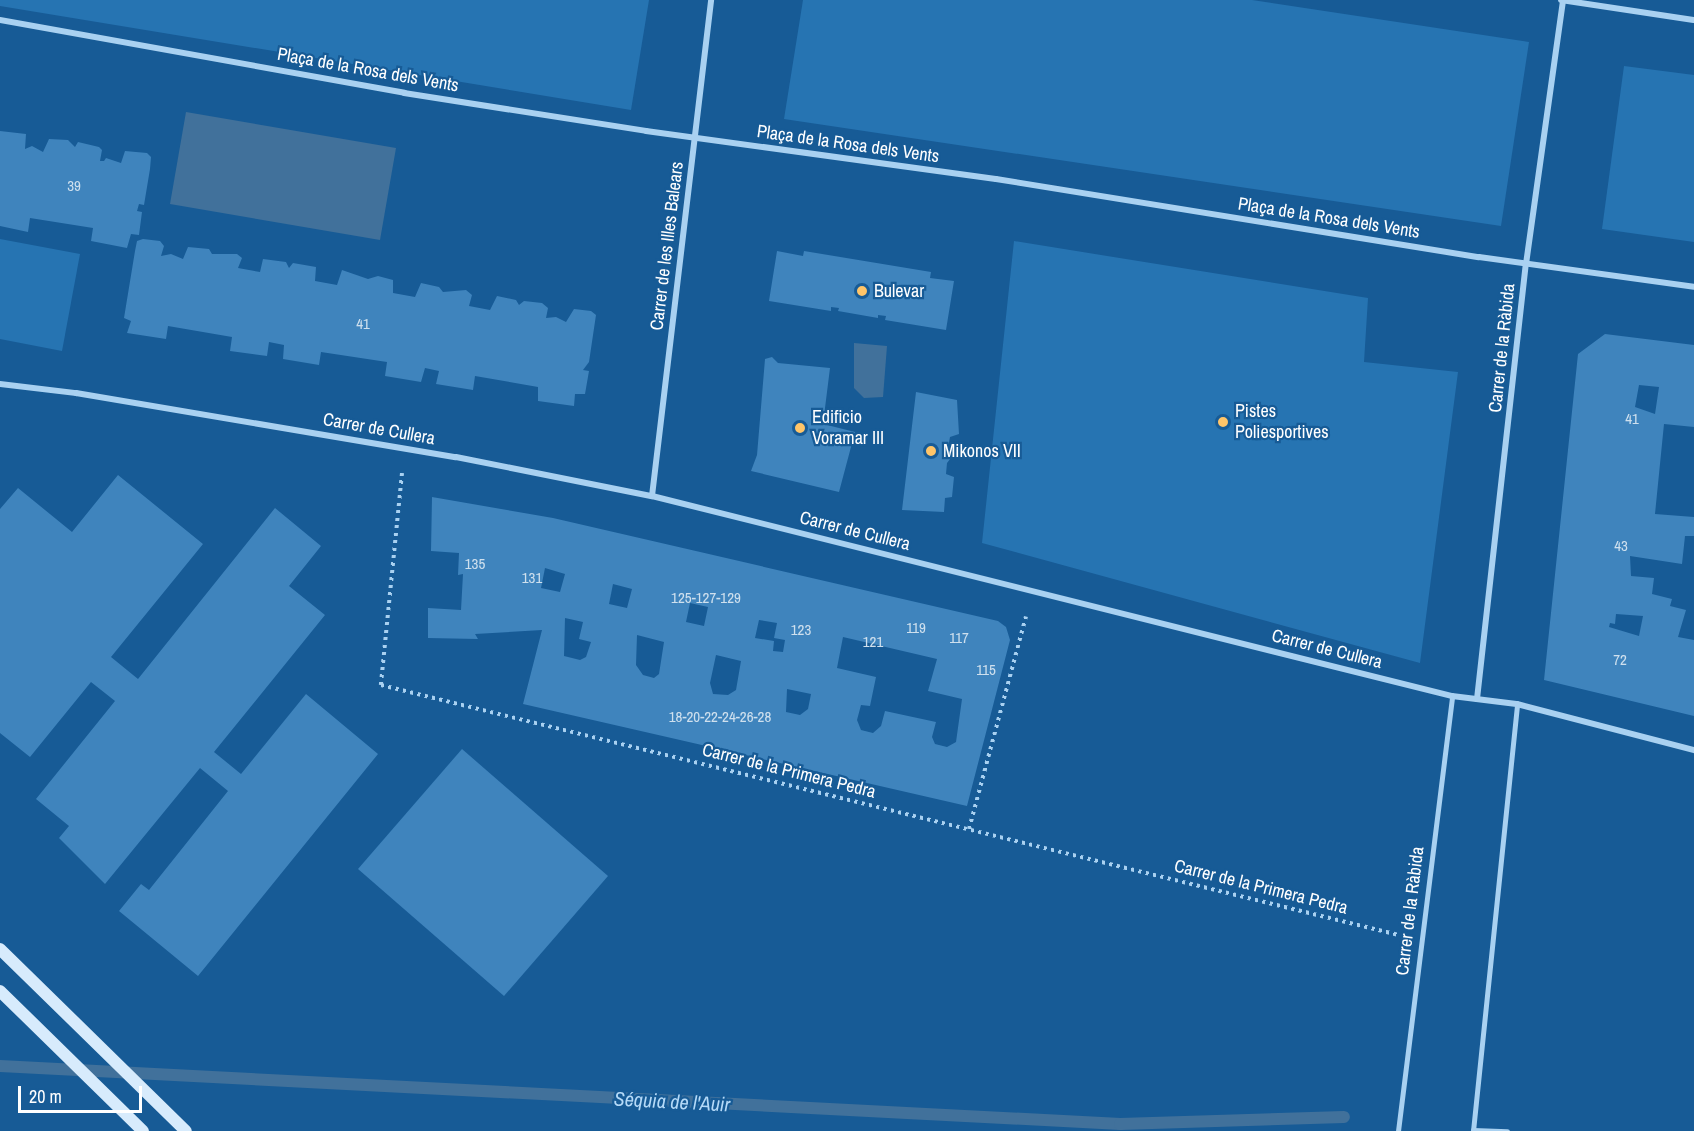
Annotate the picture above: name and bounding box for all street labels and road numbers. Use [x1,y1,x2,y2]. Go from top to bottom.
street label: Plaça de la Rosa dels Vents [276,43,460,97]
street label: Plaça de la Rosa dels Vents [755,121,941,167]
street label: Carrer de les Illes Balears [646,160,688,332]
street label: Plaça de la Rosa dels Vents [1237,193,1421,243]
street label: Carrer de la Ràbida [1484,282,1520,414]
street label: Carrer de Cullera [321,409,437,449]
street label: Carrer de Cullera [797,507,913,555]
street label: Carrer de Cullera [1269,625,1385,673]
street label: Carrer de la Primera Pedra [700,739,878,803]
street label: Carrer de la Ràbida [1391,845,1429,977]
street label: Carrer de la Primera Pedra [1172,855,1350,919]

